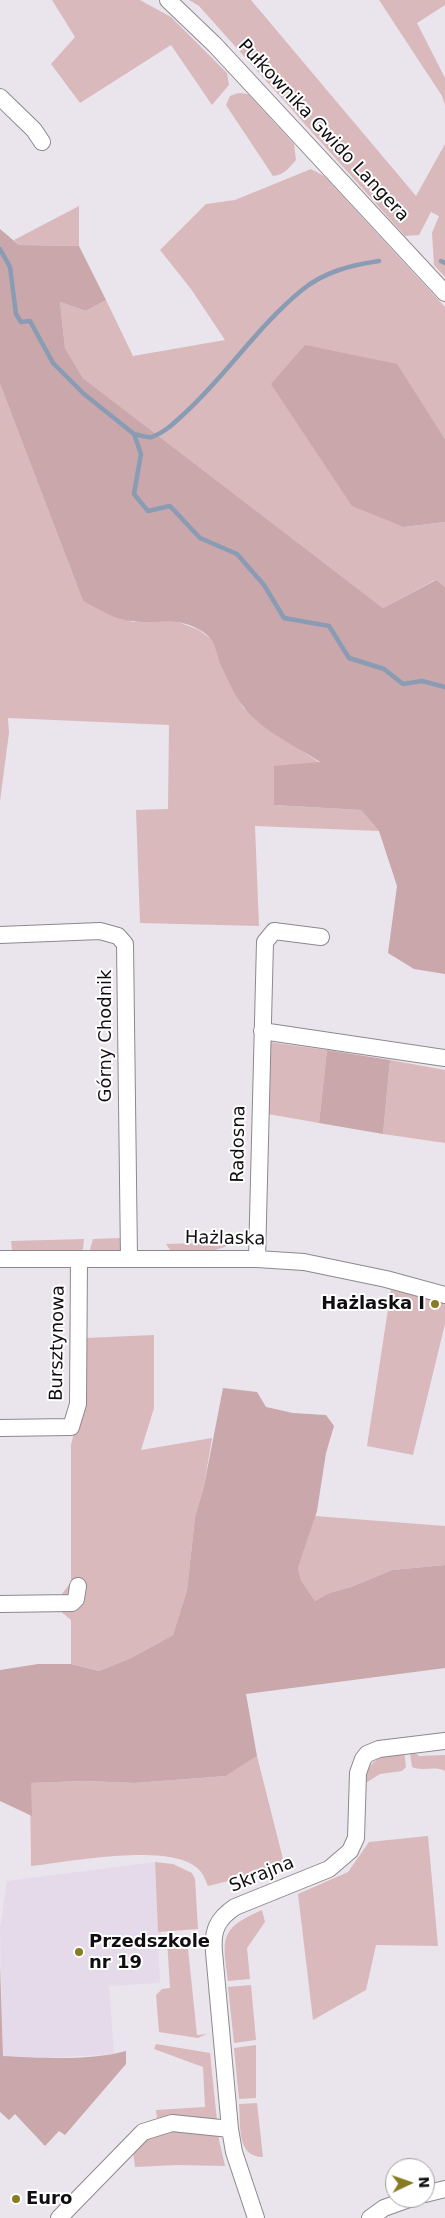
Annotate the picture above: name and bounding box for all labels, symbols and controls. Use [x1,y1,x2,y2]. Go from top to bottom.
street label: Pułkownika Gwido Langera [233,35,413,227]
street label: Górny Chodnik [95,969,117,1103]
street label: Radosna [228,1105,250,1183]
street label: Hażlaska [185,1227,265,1251]
street label: Bursztynowa [46,1285,70,1401]
place label: Hażlaska I [321,1293,425,1315]
marker: Hażlaska I [429,1298,441,1310]
street label: Skrajna [227,1852,297,1898]
place label: Przedszkole nr 19 [89,1931,210,1974]
marker: Przedszkole nr 19 [73,1946,85,1958]
north arrow [385,2158,435,2208]
text: N [416,2176,432,2189]
place label: Euro [26,2188,72,2210]
marker: Euro [10,2193,22,2205]

